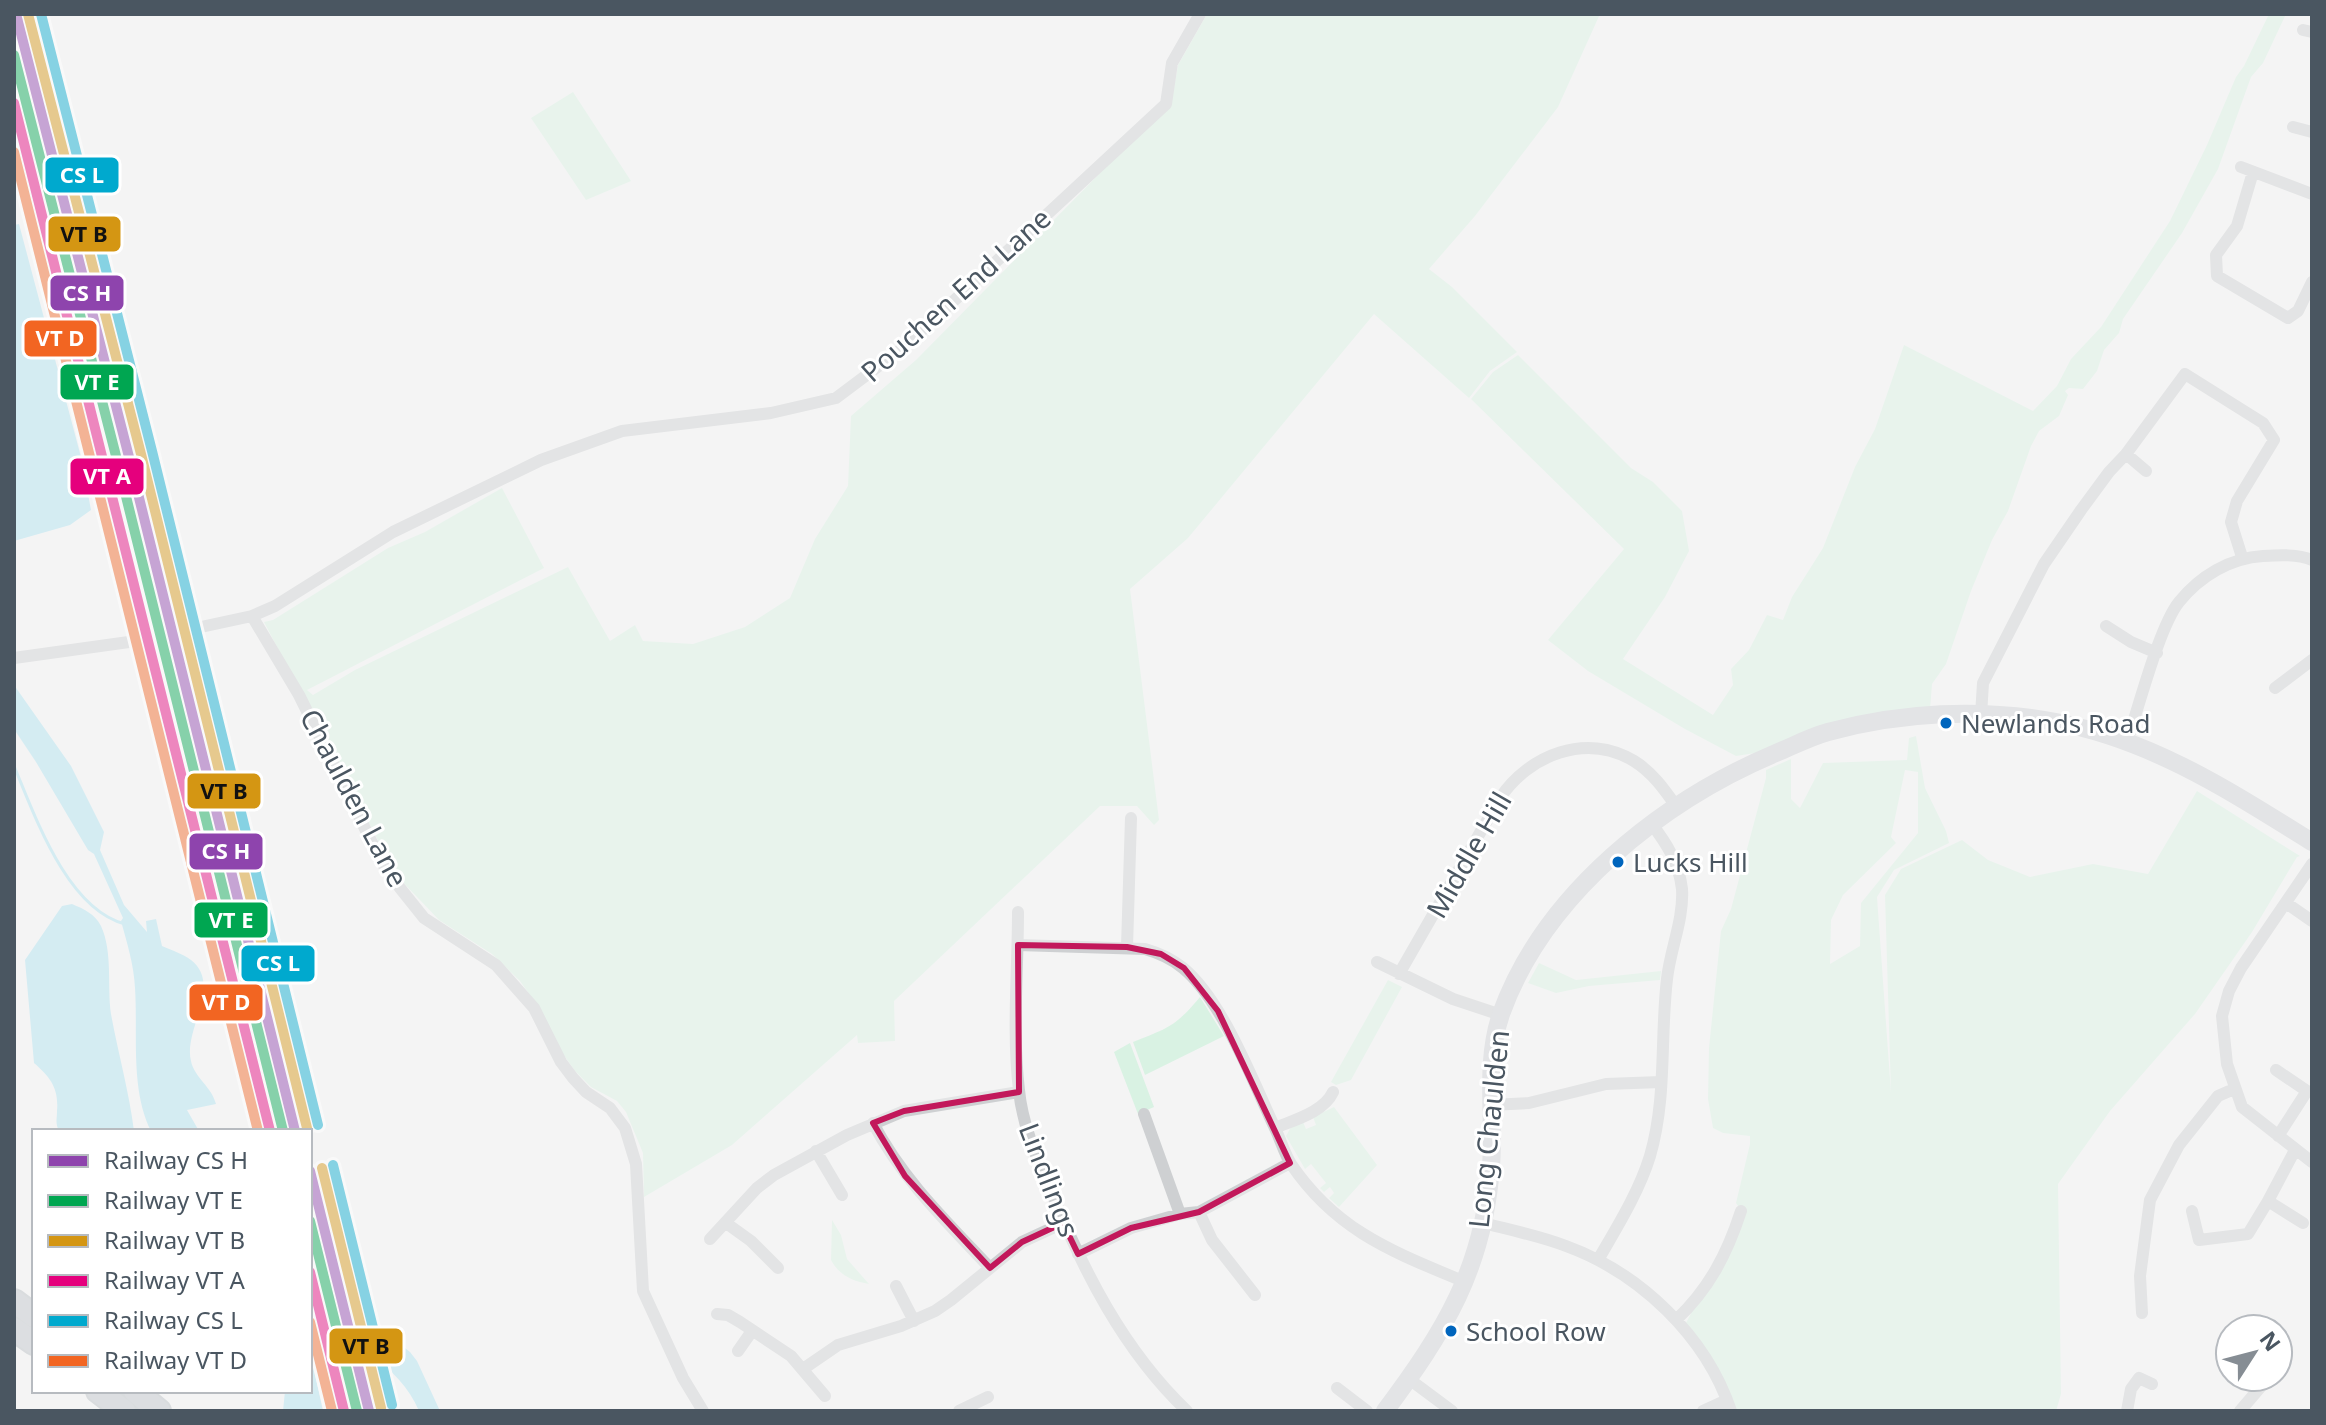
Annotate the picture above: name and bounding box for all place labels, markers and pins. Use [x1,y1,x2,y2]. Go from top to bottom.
place label: Newlands Road [1961,705,2150,741]
marker: Newlands Road [1938,715,1954,731]
place label: Lucks Hill [1633,844,1748,880]
marker: Lucks Hill [1610,854,1626,870]
place label: School Row [1466,1313,1606,1349]
marker: School Row [1443,1323,1459,1339]

